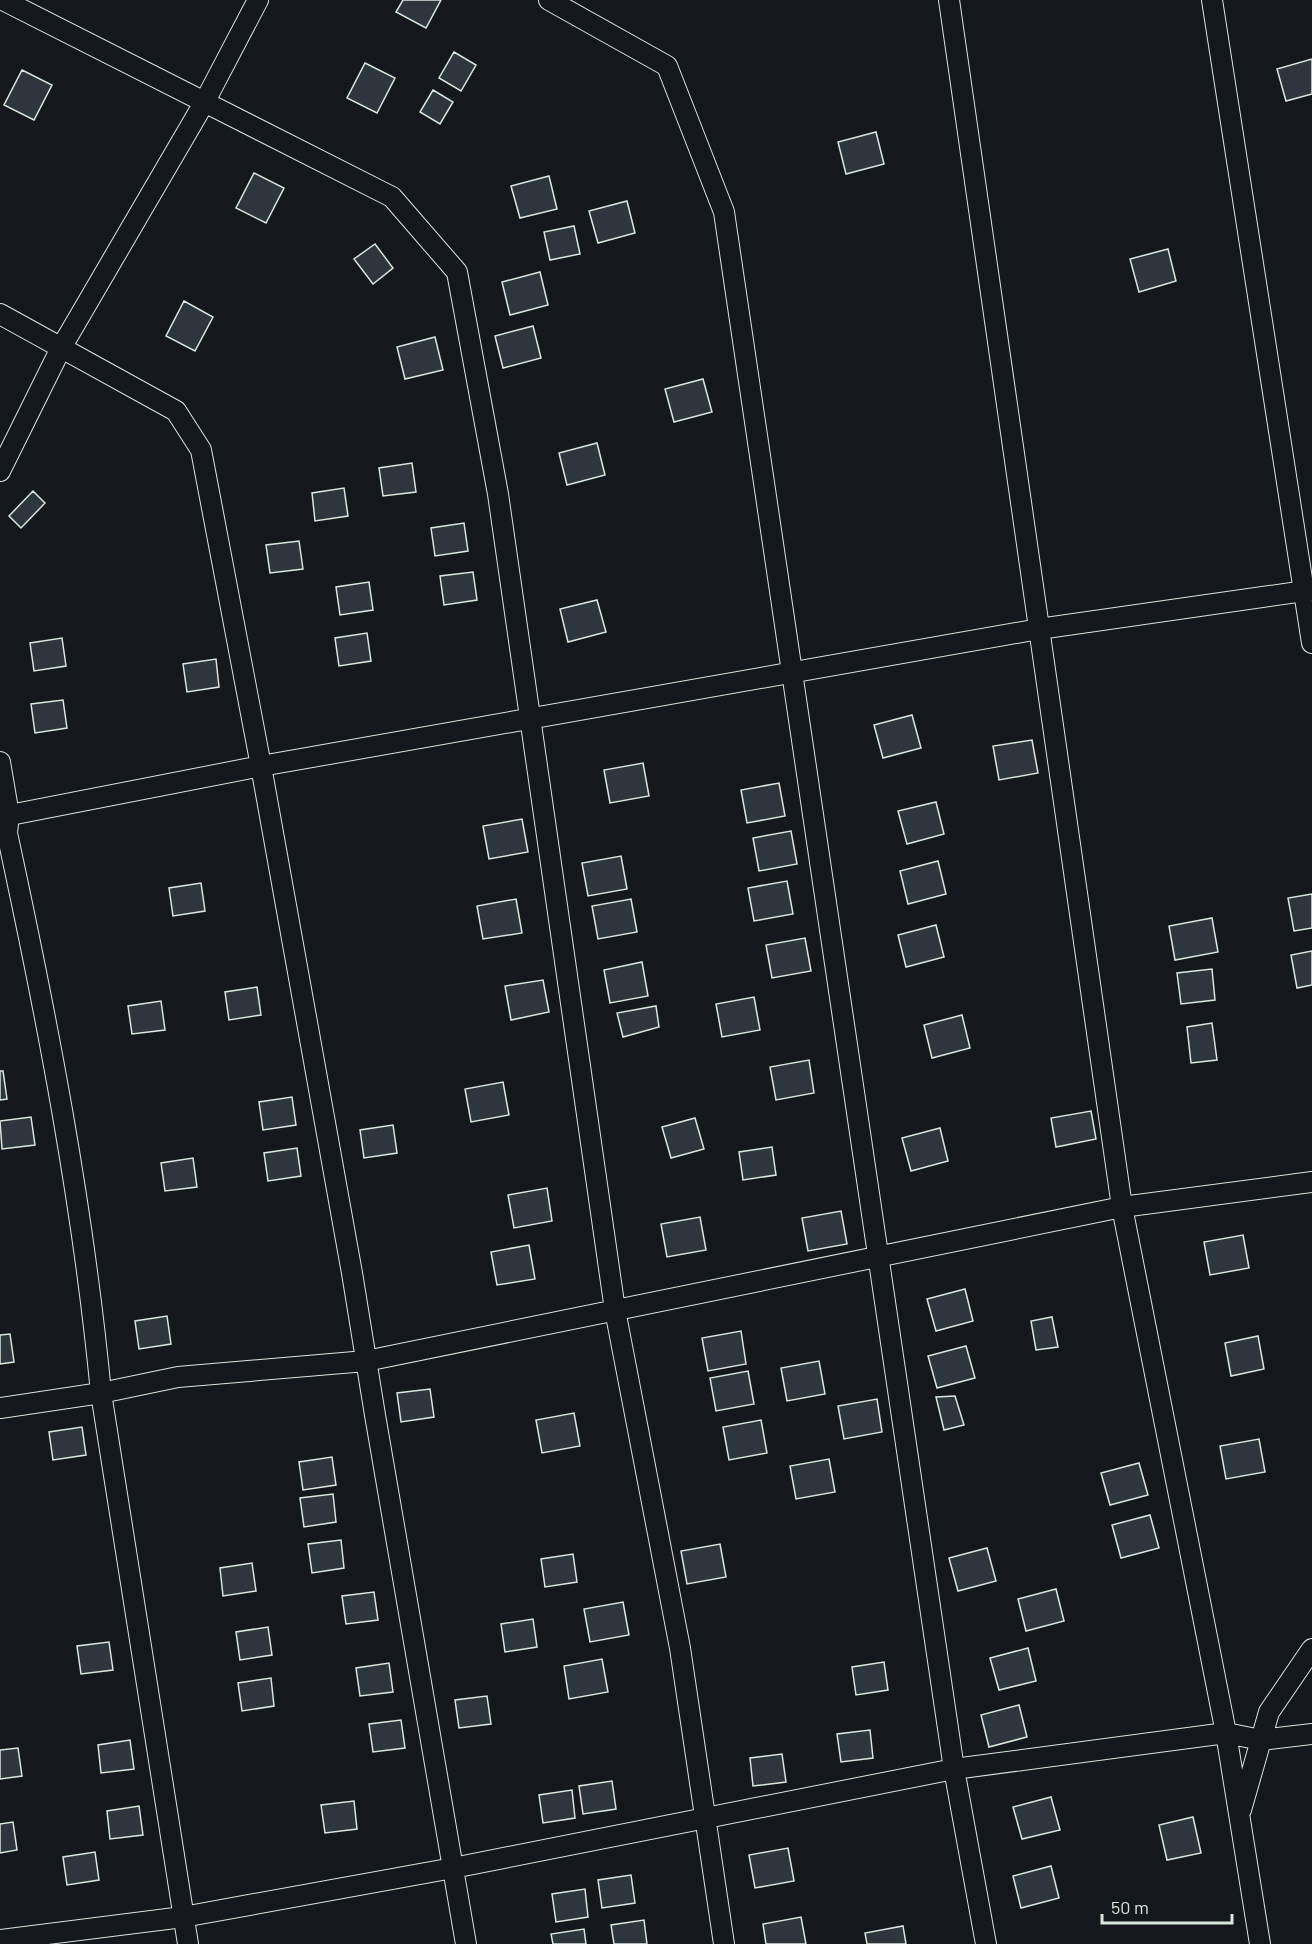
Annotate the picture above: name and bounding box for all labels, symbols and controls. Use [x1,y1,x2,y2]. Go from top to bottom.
scale bar [1102,1887,1232,1925]
text: 50 m [1111,1896,1149,1918]

